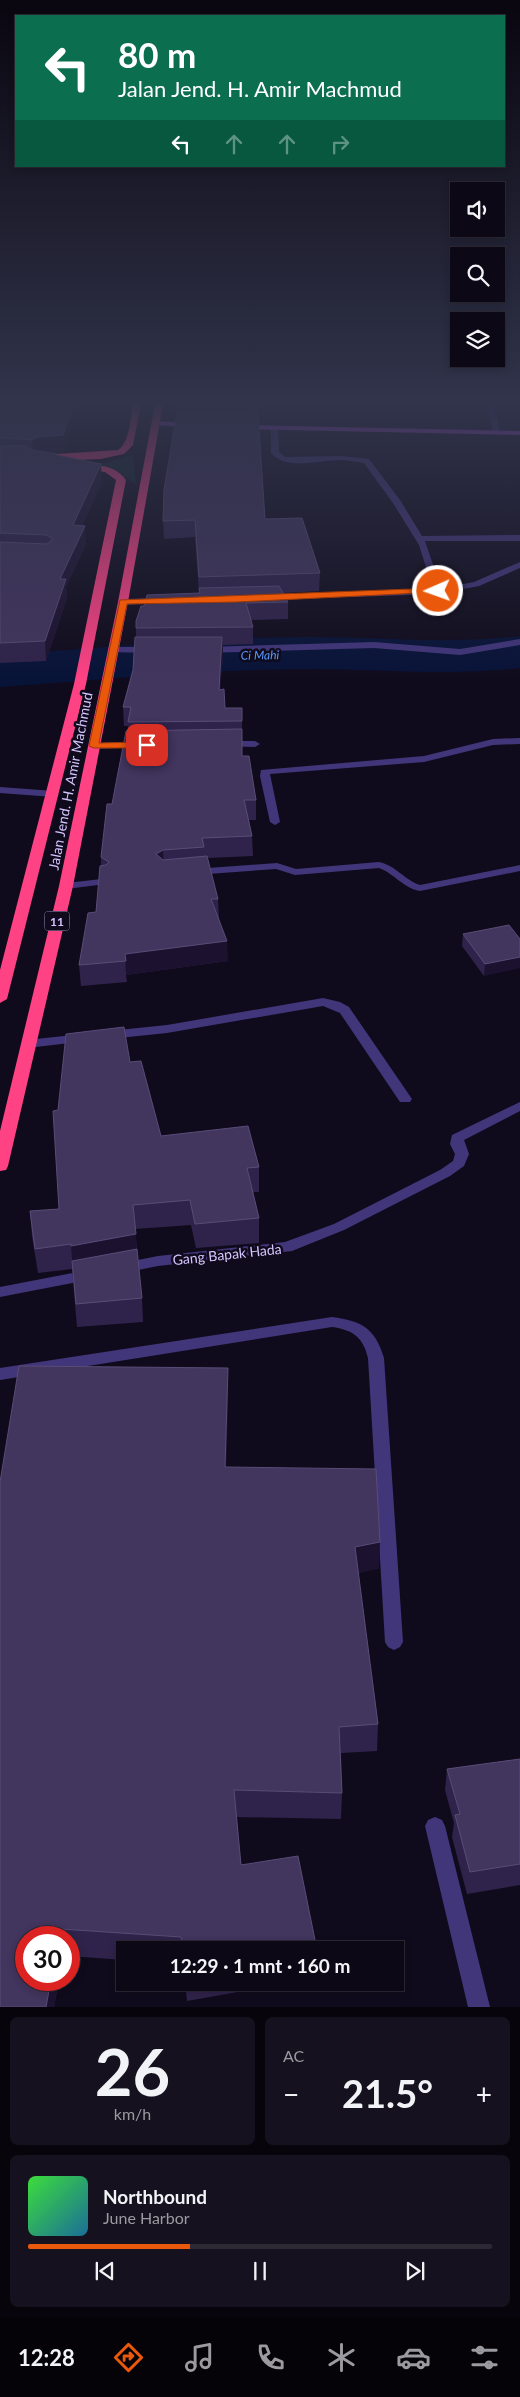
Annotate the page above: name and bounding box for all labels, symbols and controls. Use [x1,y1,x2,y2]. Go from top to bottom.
text: 80 m [118,33,196,75]
icon: left [35,35,100,100]
text: Jalan Jend. H. Amir Machmud [118,75,402,102]
icon: left [167,130,195,158]
icon: ahead [220,130,248,158]
icon: ahead [273,130,301,158]
icon: right [326,130,354,158]
map controls [450,182,505,367]
button: sound [450,182,505,237]
button: search [450,247,505,302]
button: layers [450,312,505,367]
position arrow [411,564,463,616]
water label: Ci Mahi [241,647,280,663]
street label: Jalan Jend. H. Amir Machmud [44,691,96,871]
pin [126,724,168,766]
icon: arrive [133,731,161,759]
road number: 11 [44,911,70,930]
street label: Gang Bapak Hada [172,1240,282,1268]
speed limit sign: 30 [15,1926,80,1991]
text: 12:29 · 1 mnt · 160 m [170,1954,350,1977]
text: 26 [95,2032,170,2110]
text: AC [283,2046,304,2065]
text: 21.5° [342,2070,433,2116]
text: − [283,2077,299,2111]
text: + [476,2077,492,2111]
text: km/h [114,2104,151,2123]
text: Northbound [103,2185,207,2208]
text: June Harbor [103,2208,190,2227]
icon: previous [91,2257,119,2285]
icon: pause [246,2257,274,2285]
icon: next [401,2257,429,2285]
icon: directions [111,2340,146,2375]
icon: music [182,2340,217,2375]
icon: phone [253,2340,288,2375]
icon: climate [324,2340,359,2375]
icon: car [396,2340,431,2375]
icon: filters [467,2340,502,2375]
text: 12:28 [18,2344,75,2371]

